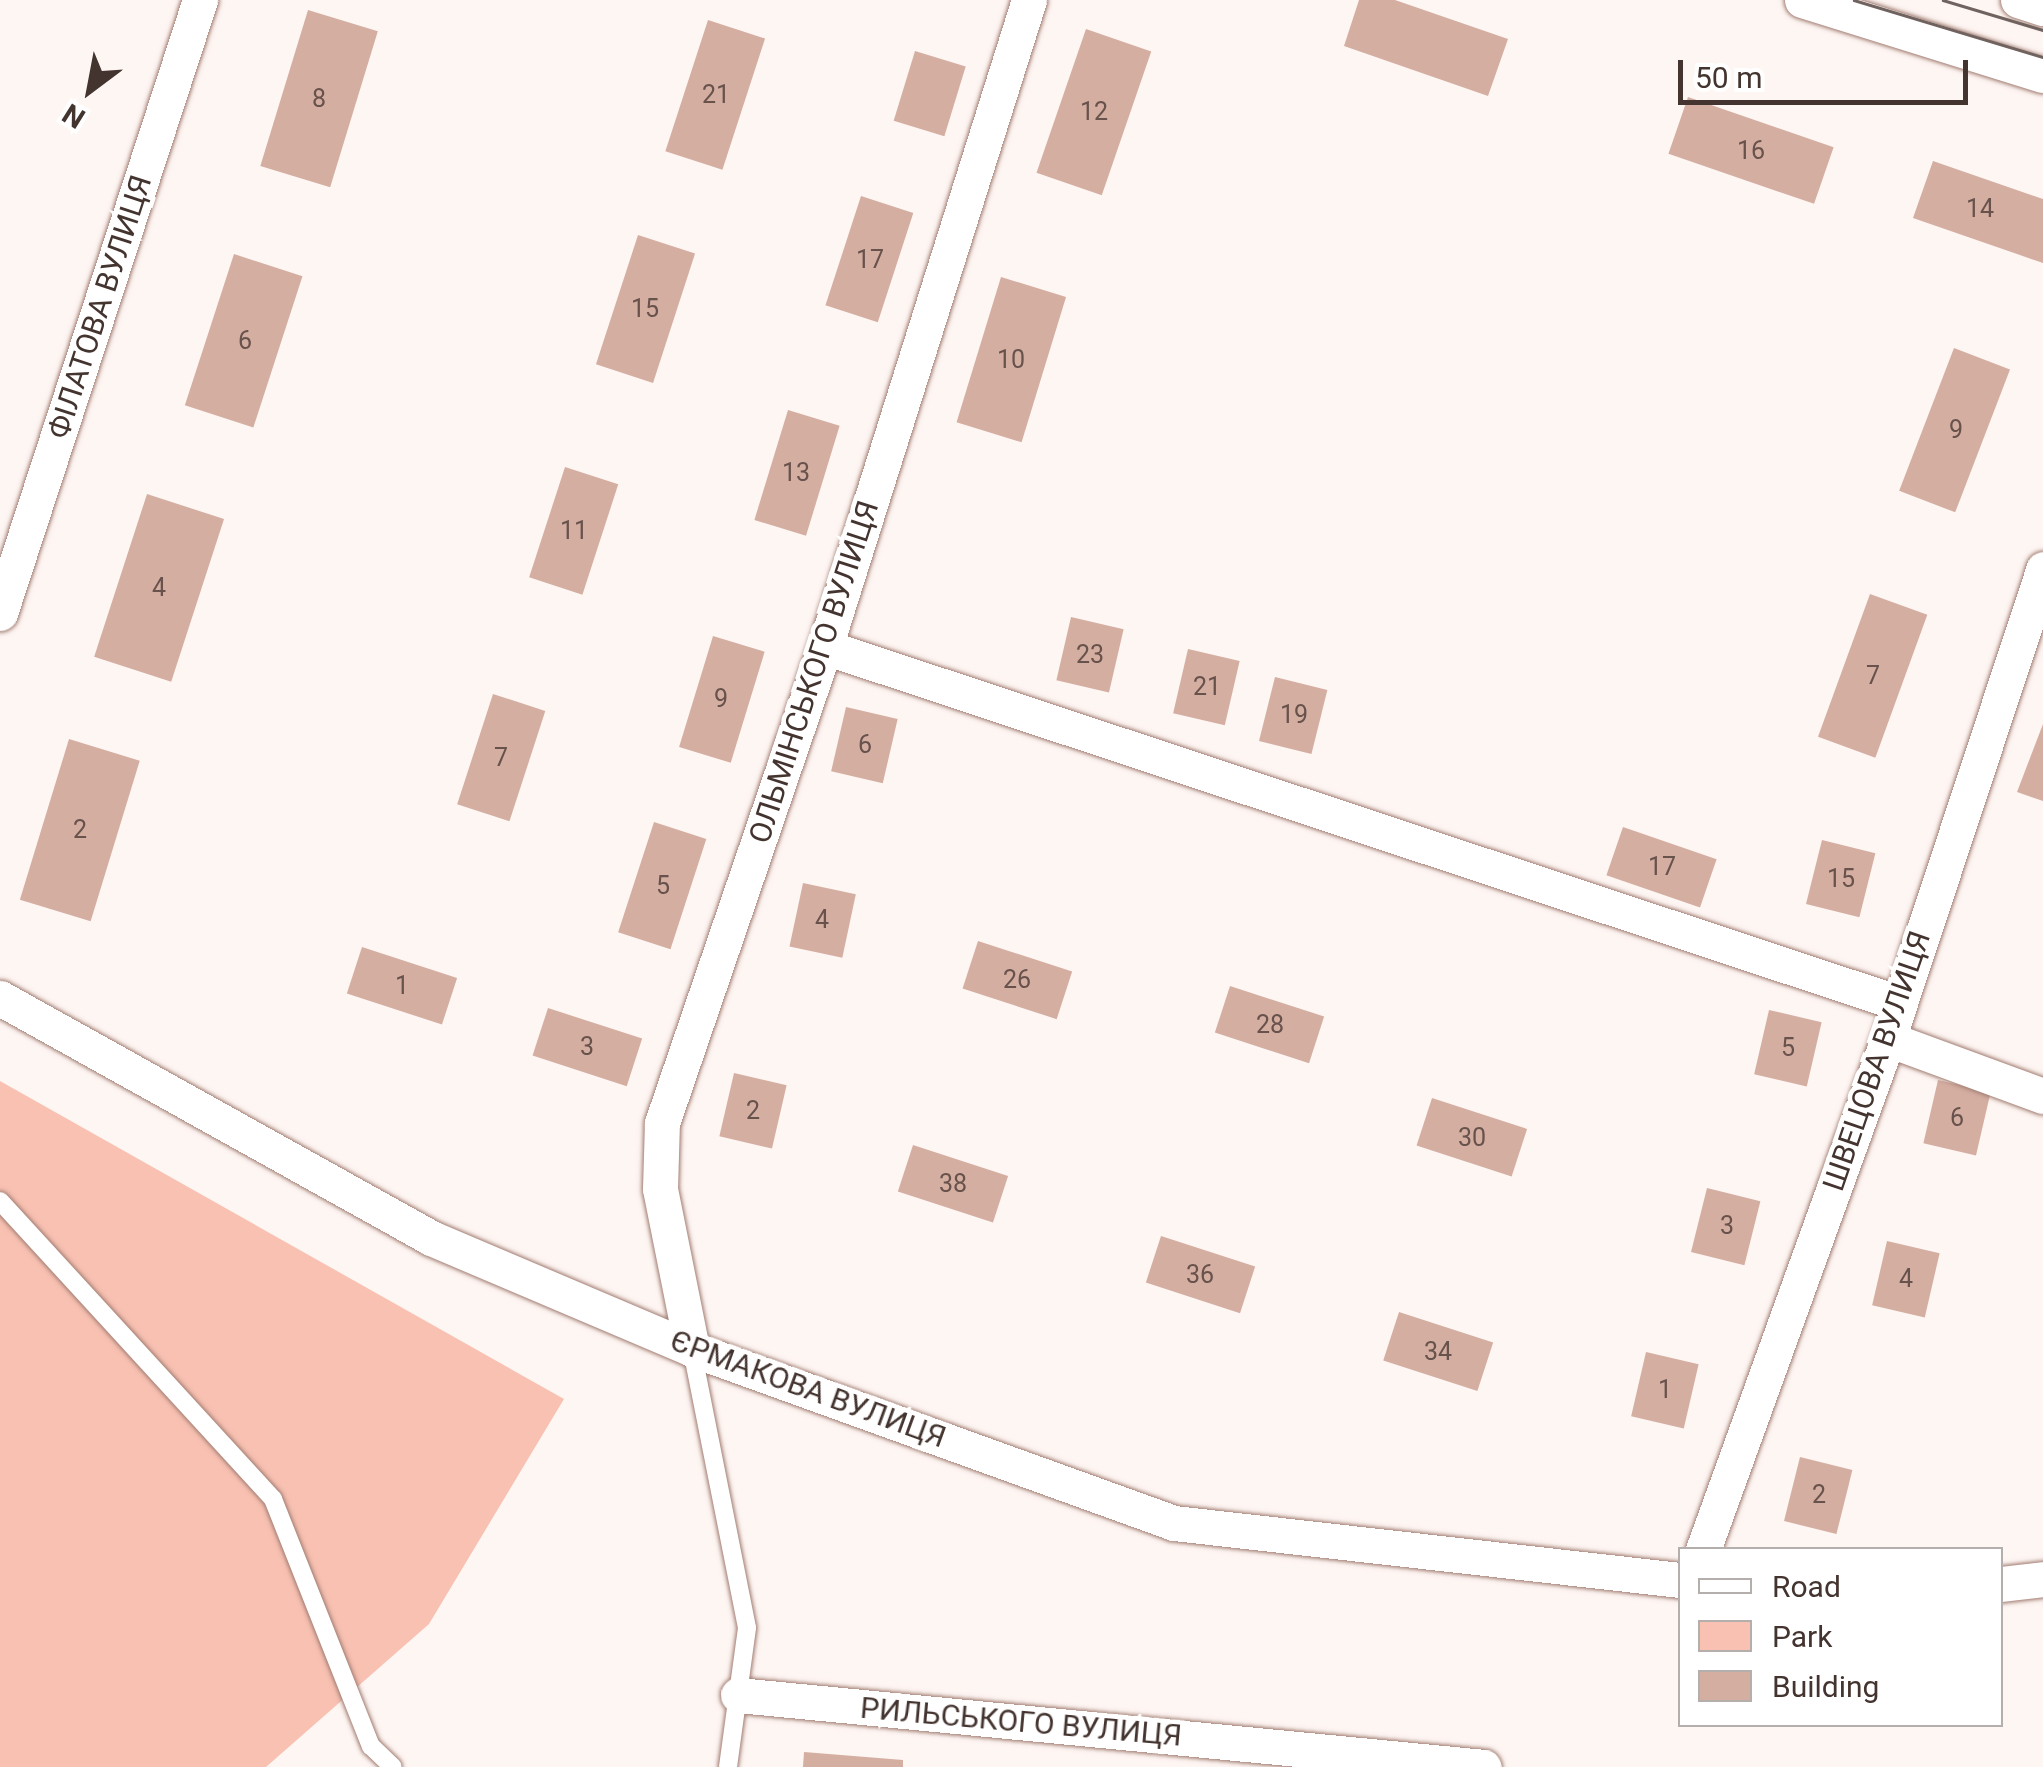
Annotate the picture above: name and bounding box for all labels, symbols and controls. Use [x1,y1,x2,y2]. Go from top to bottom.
north arrow [40,40,140,140]
scale bar [1683,40,1973,102]
text: 50 m [1695,60,1762,95]
house number: 21 [702,80,730,110]
house number: 8 [312,84,326,114]
text: N [57,97,91,135]
house number: 12 [1080,97,1108,127]
house number: 16 [1737,136,1765,166]
street label: ФІЛАТОВА ВУЛИЦЯ [40,171,160,443]
house number: 14 [1966,194,1994,224]
house number: 17 [856,245,884,275]
house number: 15 [631,294,659,324]
house number: 6 [238,326,252,356]
house number: 10 [997,345,1025,375]
house number: 9 [1949,415,1963,445]
house number: 13 [782,458,810,488]
street label: ОЛЬМІНСЬКОГО ВУЛИЦЯ [742,496,886,848]
house number: 11 [560,516,588,546]
house number: 4 [152,573,166,603]
house number: 23 [1076,640,1104,670]
house number: 7 [1866,661,1880,691]
house number: 21 [1193,672,1221,702]
house number: 9 [714,684,728,714]
house number: 19 [1280,700,1308,730]
house number: 6 [858,730,872,760]
house number: 7 [494,743,508,773]
house number: 2 [73,815,87,845]
house number: 17 [1648,852,1676,882]
house number: 15 [1827,864,1855,894]
house number: 5 [656,871,670,901]
house number: 4 [815,905,829,935]
street label: ШВЕЦОВА ВУЛИЦЯ [1816,926,1938,1196]
house number: 26 [1003,965,1031,995]
house number: 1 [395,971,409,1001]
house number: 28 [1256,1010,1284,1040]
house number: 3 [580,1032,594,1062]
house number: 5 [1781,1033,1795,1063]
house number: 2 [746,1096,760,1126]
house number: 6 [1950,1103,1964,1133]
house number: 30 [1458,1123,1486,1153]
house number: 38 [939,1169,967,1199]
house number: 3 [1720,1211,1734,1241]
house number: 36 [1186,1260,1214,1290]
house number: 4 [1899,1264,1913,1294]
street label: ЄРМАКОВА ВУЛИЦЯ [665,1322,951,1456]
house number: 34 [1424,1337,1452,1367]
house number: 1 [1658,1375,1672,1405]
house number: 2 [1812,1480,1826,1510]
legend [1678,1547,2003,1727]
text: Road [1772,1569,1841,1604]
text: Park [1772,1619,1832,1654]
text: Building [1772,1669,1879,1704]
street label: РИЛЬСЬКОГО ВУЛИЦЯ [859,1690,1183,1754]

